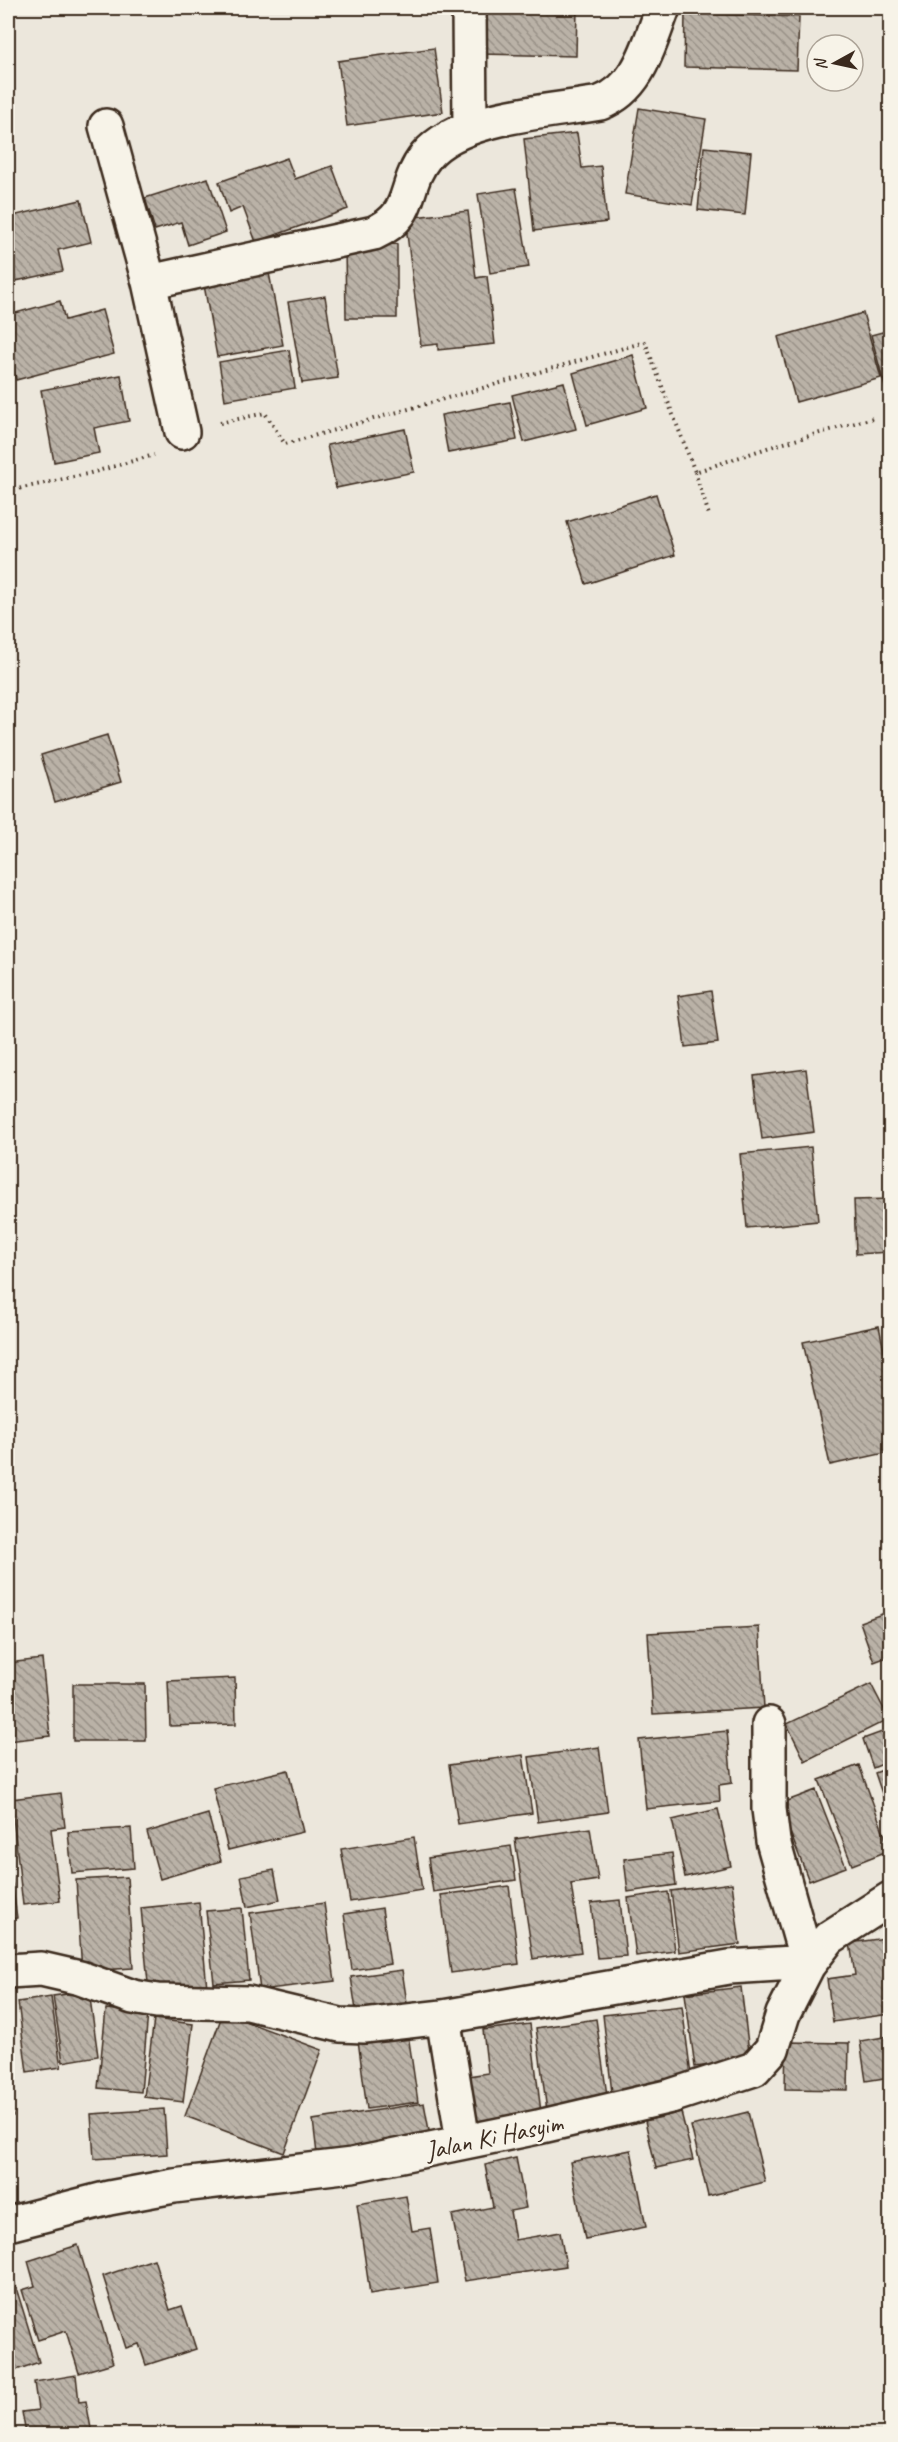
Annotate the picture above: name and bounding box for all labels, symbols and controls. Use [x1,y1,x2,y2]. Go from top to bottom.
north arrow [805,33,865,93]
text: N [810,56,832,71]
street label: Jalan Ki Hasyim [421,2106,567,2168]

